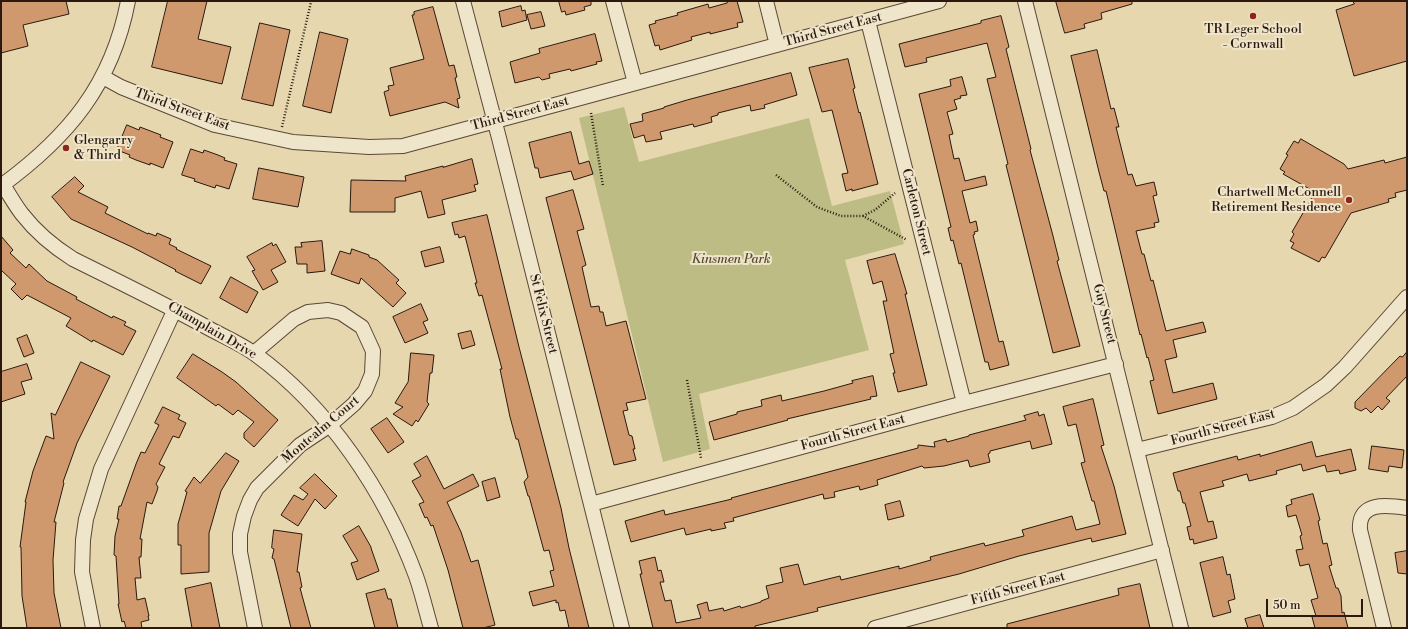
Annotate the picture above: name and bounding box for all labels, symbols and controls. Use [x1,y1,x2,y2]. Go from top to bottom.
street label: Third Street East [782,9,884,51]
marker: TR Leger School - Cornwall [1248,11,1258,21]
place label: TR Leger School - Cornwall [1204,22,1302,53]
street label: Third Street East [132,85,232,135]
street label: Third Street East [469,93,571,135]
place label: Glengarry & Third [74,133,133,164]
marker: Glengarry & Third [61,143,71,153]
street label: Carleton Street [898,167,934,257]
place label: Chartwell McConnell Retirement Residence [1211,185,1341,216]
marker: Chartwell McConnell Retirement Residence [1344,195,1354,205]
park label: Kinsmen Park [692,252,770,268]
street label: St Felix Street [526,272,560,356]
street label: Guy Street [1089,282,1119,346]
street label: Champlain Drive [165,299,259,363]
street label: Montcalm Court [279,393,363,467]
street label: Fourth Street East [1169,407,1277,449]
street label: Fourth Street East [799,412,907,454]
street label: Fifth Street East [969,569,1067,609]
scale bar [1268,591,1365,617]
text: 50 m [1273,598,1301,613]

